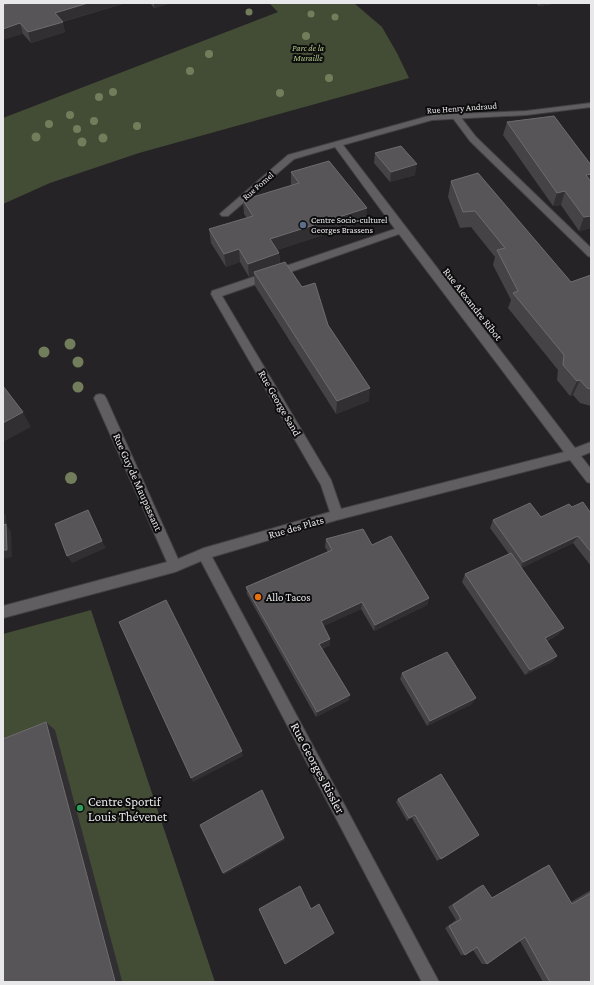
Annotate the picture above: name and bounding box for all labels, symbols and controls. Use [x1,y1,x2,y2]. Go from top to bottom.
park label: Parc de la Muraille [292,43,325,63]
street label: Rue Henry Andraud [427,101,498,115]
street label: Rue Pomel [241,169,276,202]
place label: Centre Socio-culturel Georges Brassens [311,215,388,235]
marker: Centre Socio-culturel Georges Brassens [298,220,308,230]
street label: Rue Alexandre Ribot [441,265,505,343]
street label: Rue George Sand [255,368,304,439]
street label: Rue Guy de Maupassant [110,431,165,533]
street label: Rue des Plats [267,513,325,541]
place label: Allo Tacos [266,591,311,603]
marker: Allo Tacos [253,592,263,602]
street label: Rue Georges Rissler [288,720,348,816]
place label: Centre Sportif Louis Thévenet [88,794,168,824]
marker: Centre Sportif Louis Thévenet [75,803,85,813]

